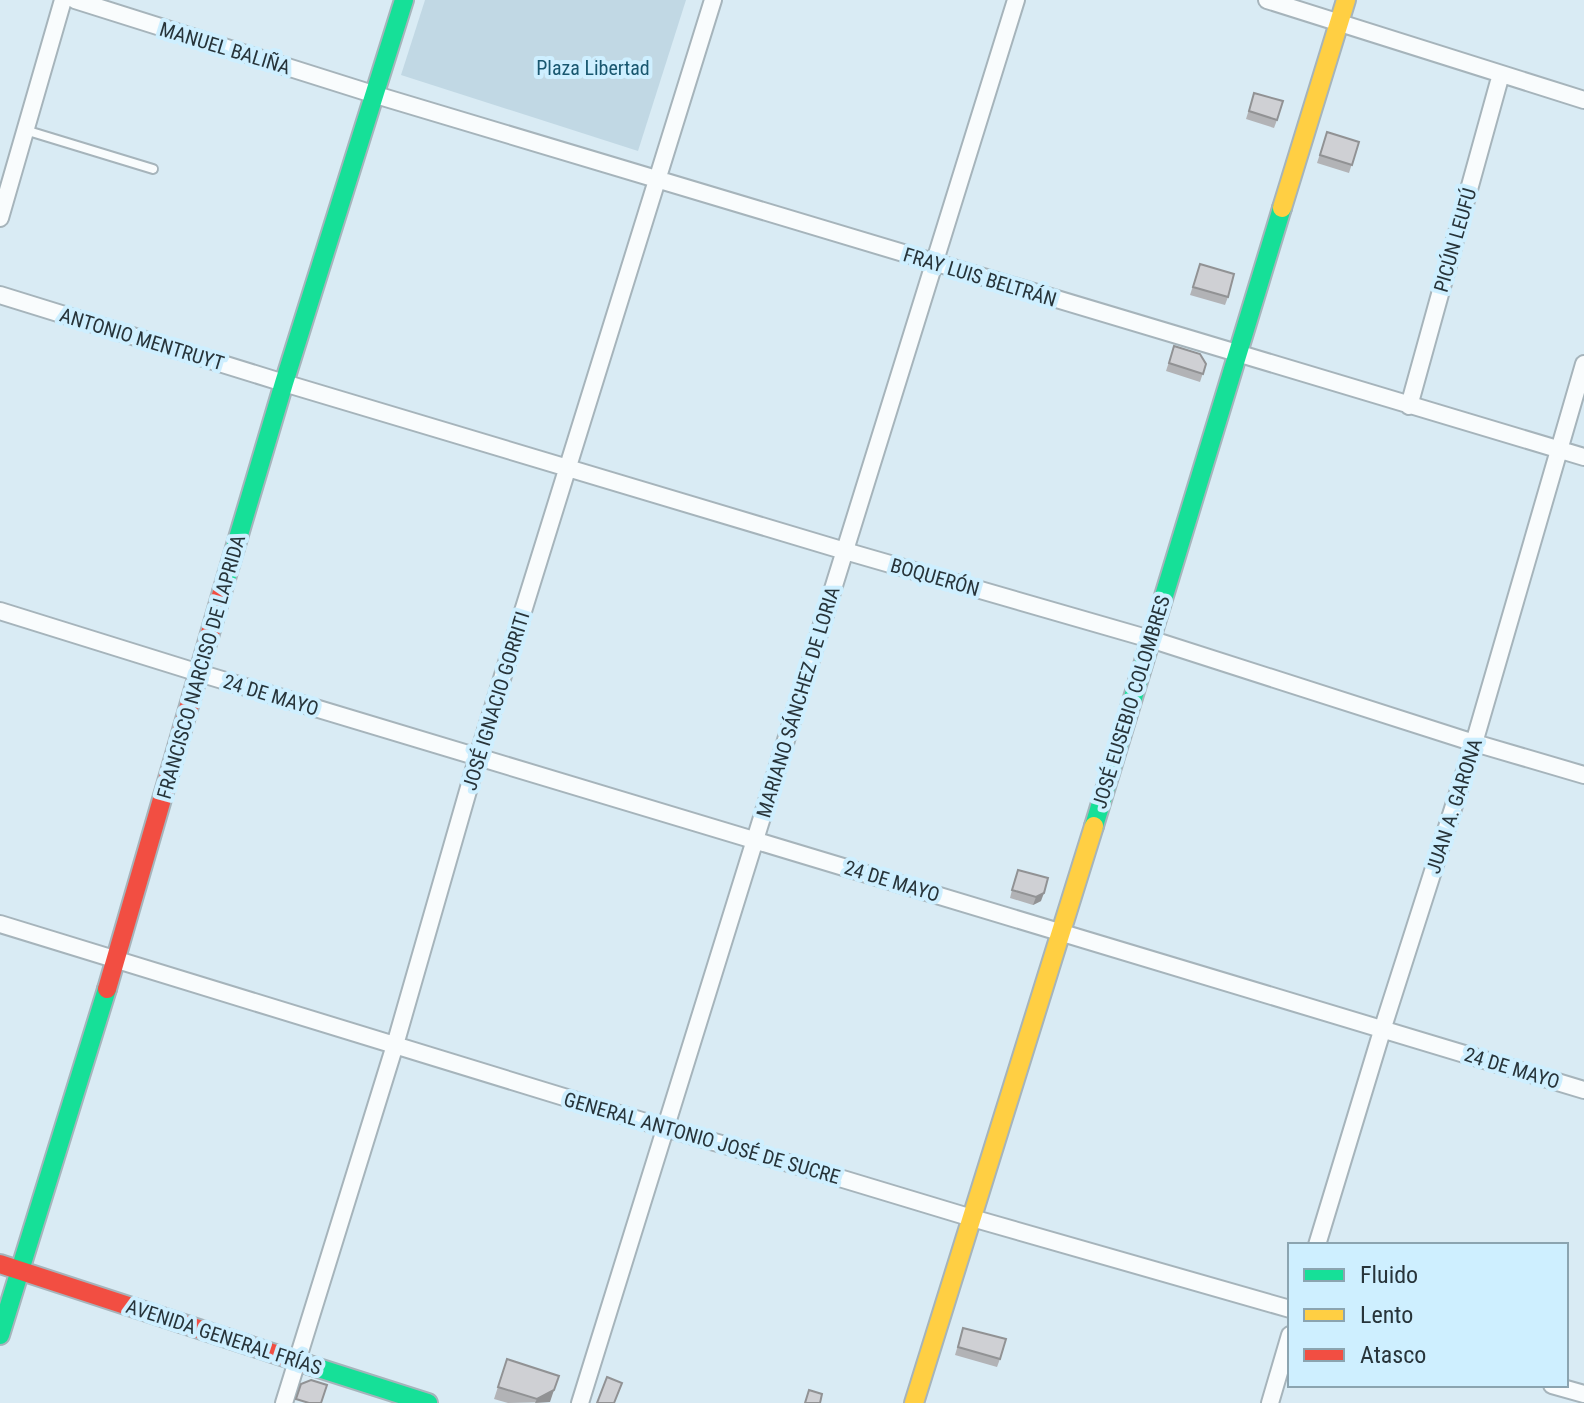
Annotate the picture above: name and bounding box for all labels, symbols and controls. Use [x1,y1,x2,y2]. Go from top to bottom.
street label: MANUEL BALIÑA [157,17,294,79]
park label: Plaza Libertad [536,56,650,80]
street label: PICÚN LEUFÚ [1429,185,1481,295]
street label: FRAY LUIS BELTRÁN [901,242,1059,312]
street label: ANTONIO MENTRUYT [57,303,227,375]
street label: FRANCISCO NARCISO DE LAPRIDA [152,532,250,802]
street label: BOQUERÓN [888,553,982,601]
street label: MARIANO SÁNCHEZ DE LORIA [751,583,845,820]
street label: JOSÉ EUSEBIO COLOMBRES [1087,592,1175,812]
street label: JOSÉ IGNACIO GORRITI [457,609,535,793]
street label: 24 DE MAYO [220,669,322,721]
street label: JUAN A. GARONA [1421,735,1487,877]
street label: 24 DE MAYO [841,855,943,907]
street label: 24 DE MAYO [1461,1042,1563,1094]
street label: GENERAL ANTONIO JOSÉ DE SUCRE [561,1087,843,1189]
legend [1288,1243,1568,1387]
text: Fluido [1360,1261,1418,1289]
street label: AVENIDA GENERAL FRÍAS [123,1294,325,1380]
text: Lento [1360,1301,1413,1329]
text: Atasco [1360,1341,1426,1369]

